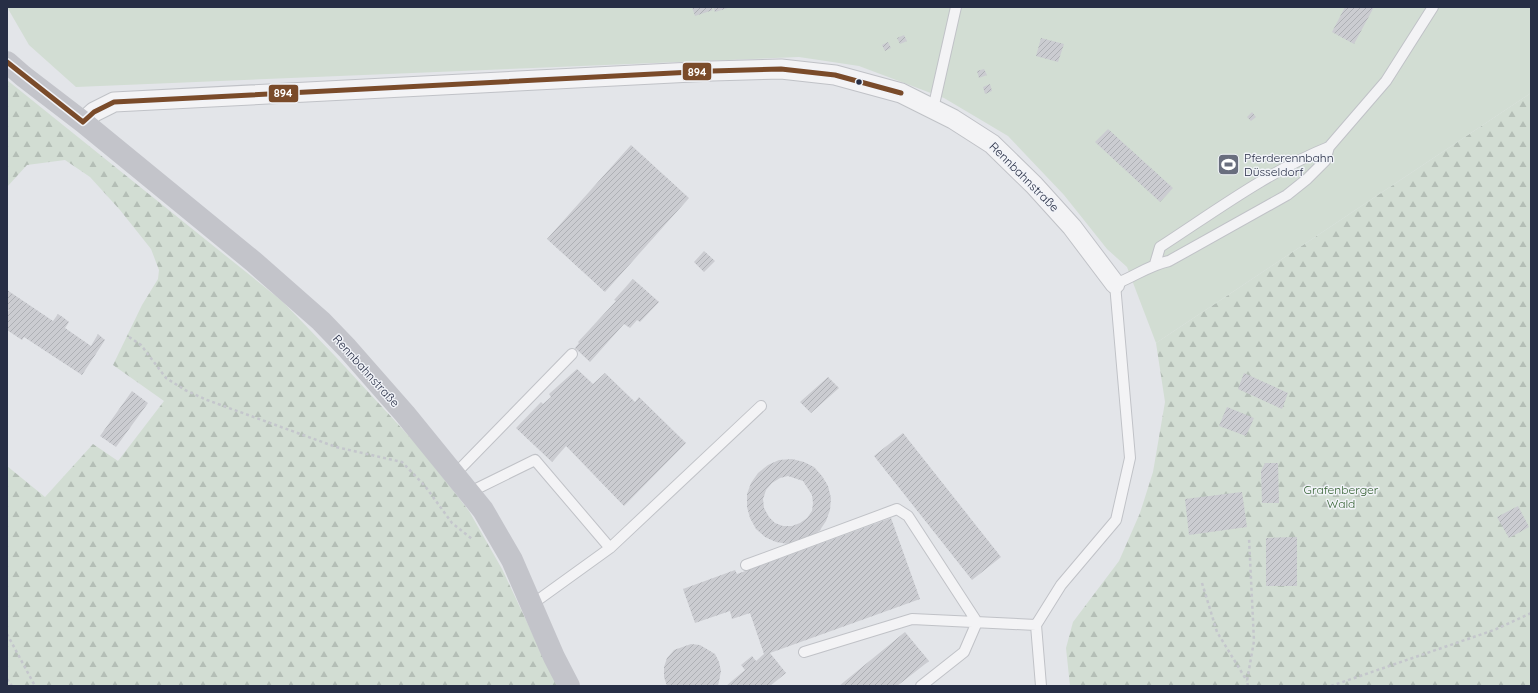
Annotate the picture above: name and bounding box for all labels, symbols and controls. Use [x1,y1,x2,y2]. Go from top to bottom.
line badge: 894 [682,62,712,81]
text: 894 [688,65,707,79]
unlabelled marker [854,77,864,87]
line badge: 894 [268,84,299,103]
text: 894 [274,86,293,100]
street label: Rennbahnstraße [986,139,1062,215]
place label: Pferderennbahn Düsseldorf [1244,150,1334,179]
sports icon: Pferderennbahn Düsseldorf [1216,152,1242,178]
street label: Rennbahnstraße [330,331,403,410]
park label: Grafenberger Wald [1304,482,1379,511]

